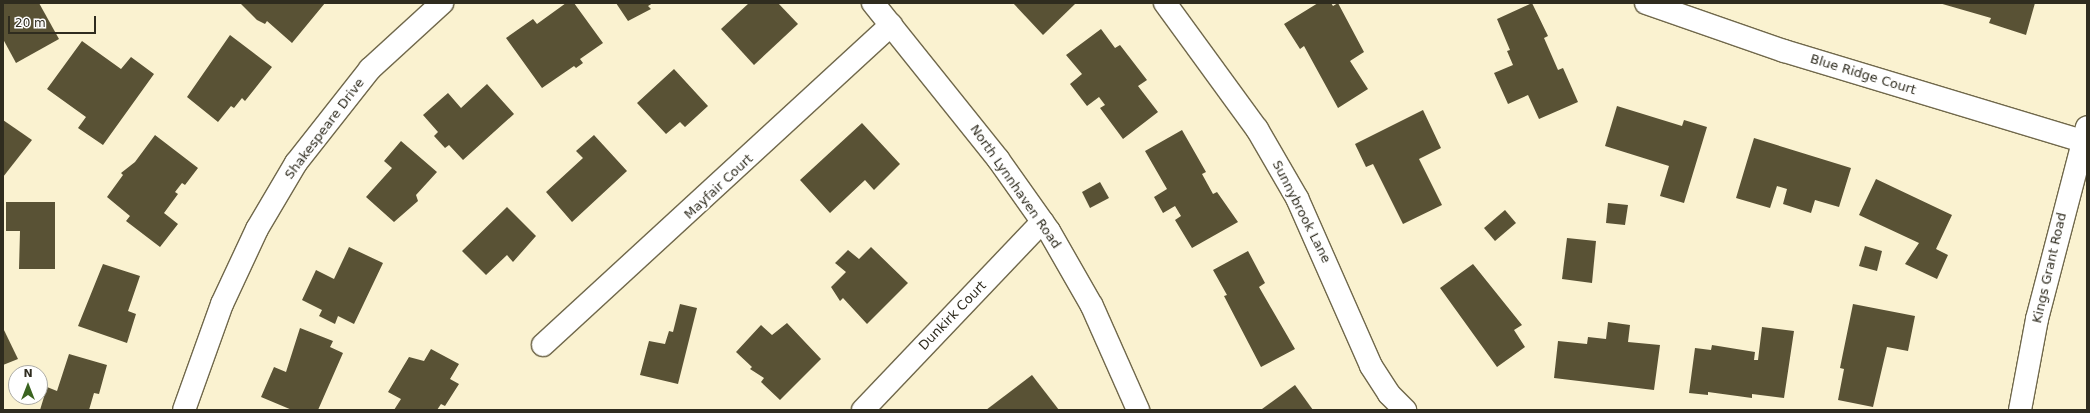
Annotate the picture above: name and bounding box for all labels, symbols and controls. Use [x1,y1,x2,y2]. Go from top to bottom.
scale bar [10,8,98,34]
text: 20 m [15,16,46,30]
street label: Blue Ridge Court [1808,51,1918,99]
street label: Shakespeare Drive [282,75,368,183]
street label: North Lynnhaven Road [966,122,1064,252]
street label: Mayfair Court [681,151,757,223]
street label: Sunnybrook Lane [1268,158,1334,266]
street label: Kings Grant Road [2030,211,2070,325]
street label: Dunkirk Court [916,278,990,354]
north arrow [8,365,48,405]
text: N [23,367,33,380]

